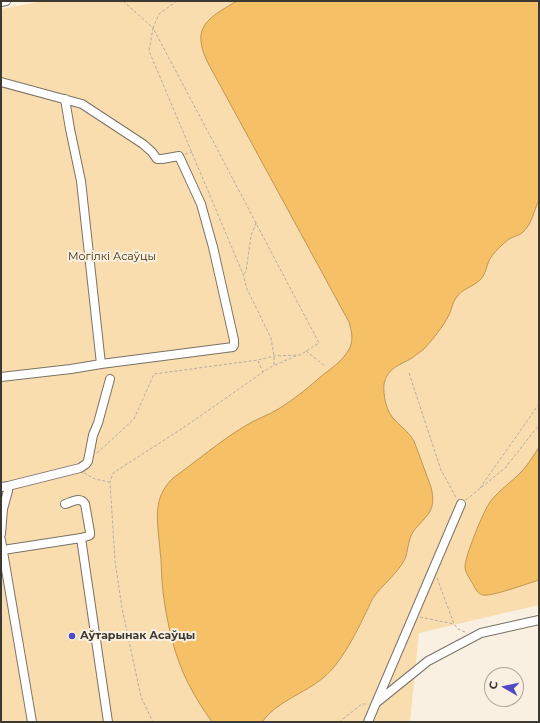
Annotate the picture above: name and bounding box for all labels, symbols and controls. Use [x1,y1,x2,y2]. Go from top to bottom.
park label: Могілкі Асаўцы [68,250,156,264]
place label: Аўтарынак Асаўцы [80,629,195,643]
marker: Аўтарынак Асаўцы [67,631,77,641]
north arrow [484,667,524,707]
text: С [486,680,501,690]

